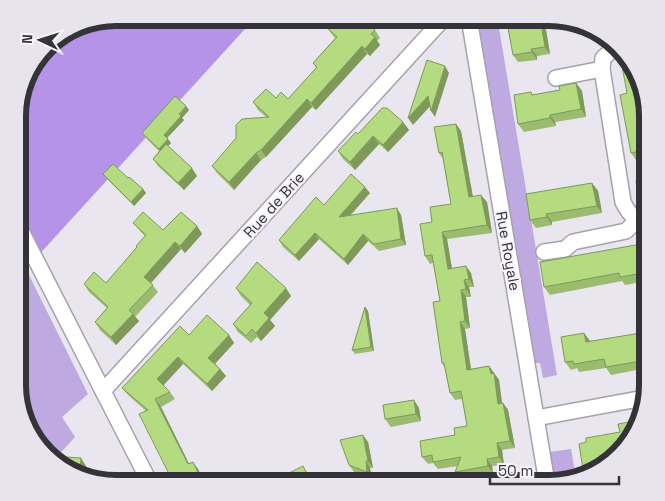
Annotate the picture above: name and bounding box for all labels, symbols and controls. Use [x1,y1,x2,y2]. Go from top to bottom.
north arrow [15,15,65,65]
text: N [18,34,36,44]
street label: Rue de Brie [239,168,308,241]
street label: Rue Royale [492,210,525,292]
scale bar [490,454,619,486]
text: 50 m [498,461,533,480]

